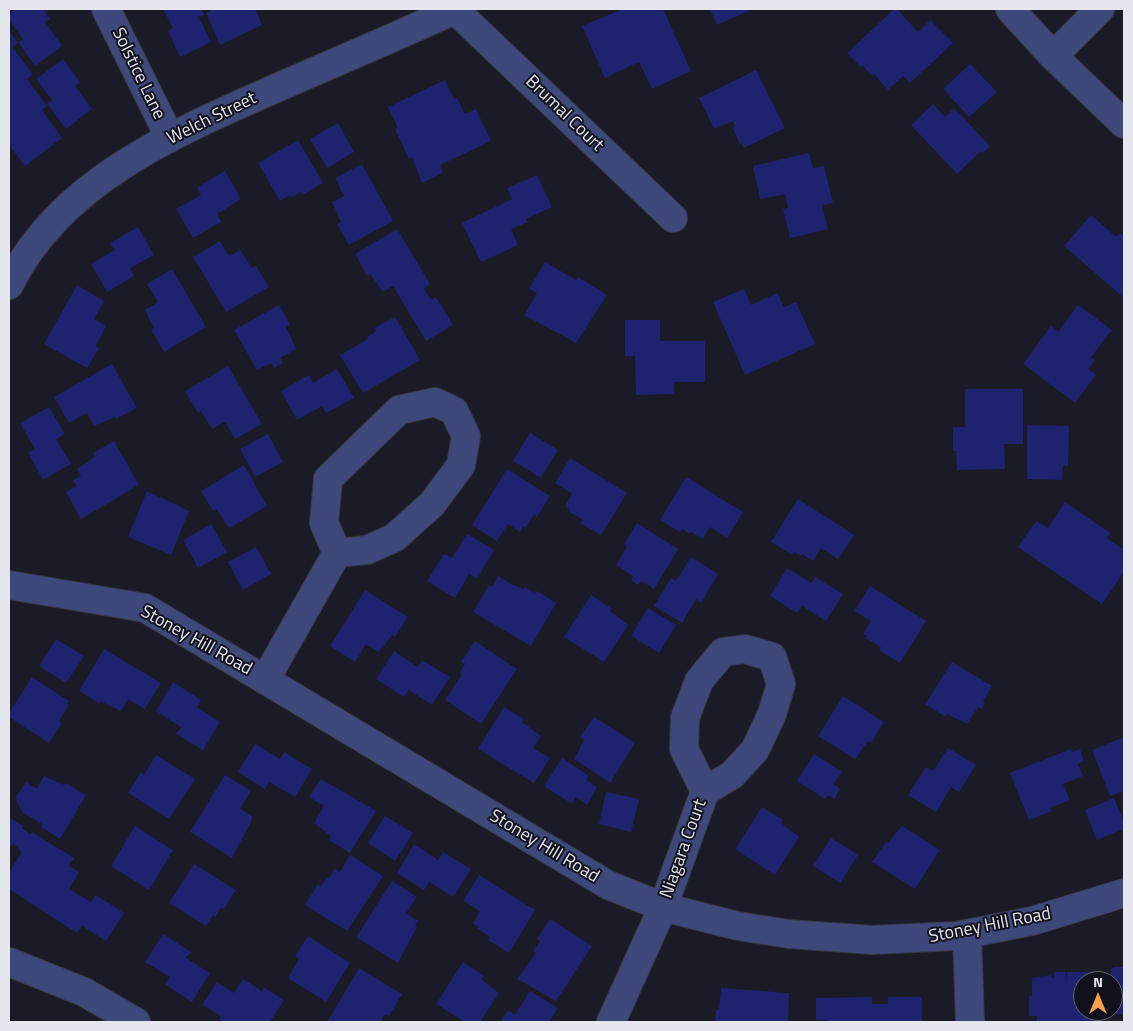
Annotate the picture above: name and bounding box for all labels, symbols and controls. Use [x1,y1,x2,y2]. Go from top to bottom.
street label: Solstice Lane [107,25,169,123]
street label: Brumal Court [520,71,608,157]
street label: Welch Street [164,88,260,150]
street label: Stoney Hill Road [137,601,255,681]
street label: Niagara Court [656,797,712,901]
street label: Stoney Hill Road [485,806,603,888]
street label: Stoney Hill Road [927,904,1053,948]
north arrow [1073,971,1123,1021]
text: N [1093,971,1103,992]

